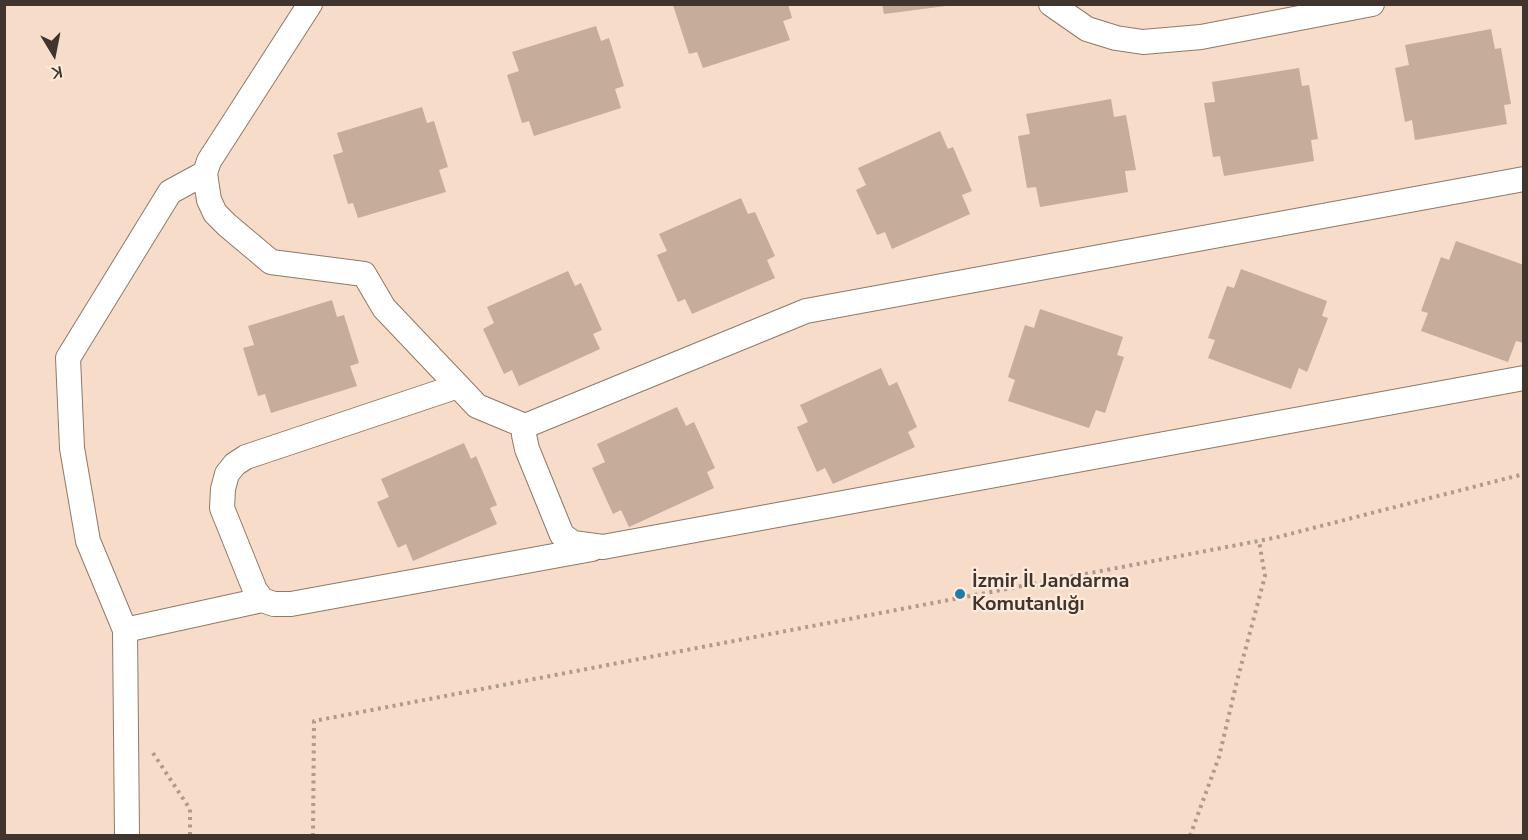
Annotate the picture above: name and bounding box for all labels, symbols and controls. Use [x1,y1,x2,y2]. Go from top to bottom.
north arrow [24,24,84,84]
text: K [50,60,64,83]
place label: İzmir İl Jandarma Komutanlığı [972,570,1129,617]
marker: İzmir İl Jandarma Komutanlığı [953,587,967,601]

